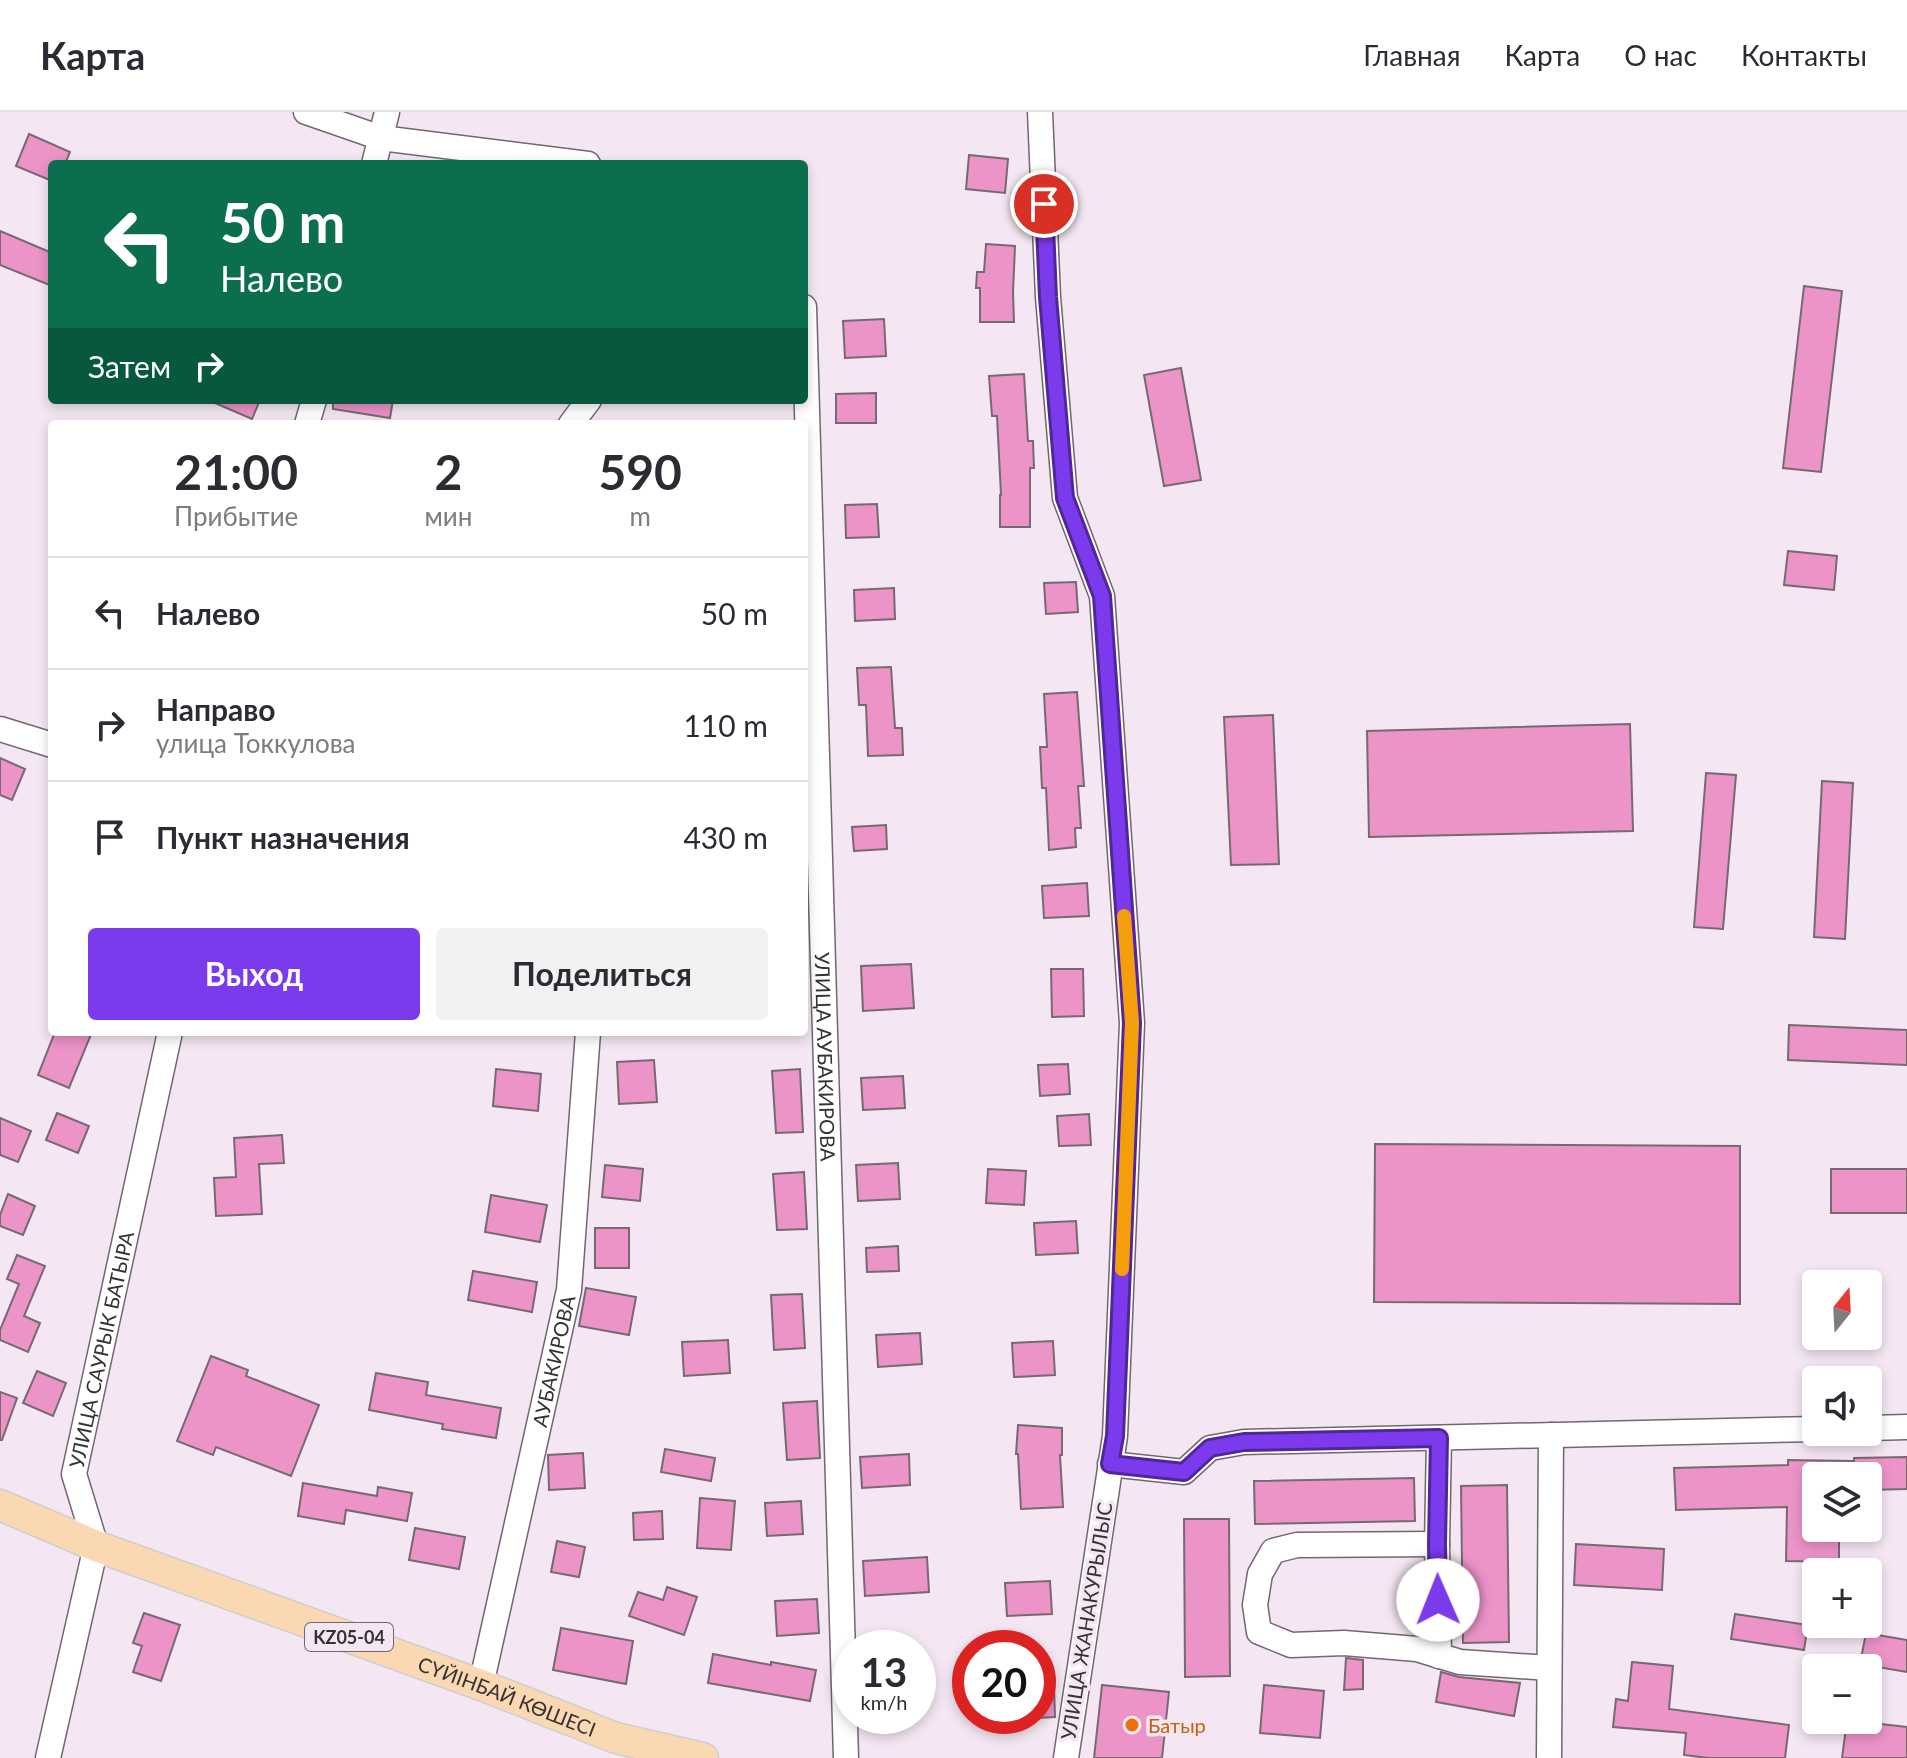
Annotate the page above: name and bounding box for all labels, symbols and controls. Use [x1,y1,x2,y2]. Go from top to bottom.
text: Карта [40,32,145,78]
text: Главная [1363,38,1461,72]
text: Карта [1505,38,1580,72]
text: О нас [1624,38,1697,72]
text: Контакты [1741,38,1867,72]
pin [1010,170,1078,238]
icon: arrive [1022,182,1066,226]
text: 50 m [220,188,345,255]
icon: left [88,192,192,296]
text: Налево [220,256,343,300]
icon: right [187,344,231,388]
text: Затем [88,348,171,384]
text: 21:00 [174,443,298,500]
text: 2 [434,443,462,500]
text: 590 [598,443,682,500]
text: Прибытие [174,500,298,532]
text: мин [424,500,472,532]
text: m [629,500,651,532]
icon: left [88,591,132,635]
text: Налево [156,595,260,631]
text: 50 m [701,595,768,631]
text: Направо [156,691,276,727]
icon: right [88,703,132,747]
text: 110 m [683,707,768,743]
text: улица Токкулова [156,727,356,759]
icon: arrive [88,815,132,859]
text: Пункт назначения [156,819,410,855]
text: 430 m [683,819,768,855]
button: Выход [88,928,420,1020]
button: Поделиться [436,928,768,1020]
street label: УЛИЦА АУБАКИРОВА [811,952,841,1162]
street label: УЛИЦА САУРЫК БАТЫРА [64,1229,138,1470]
north arrow [1802,1270,1882,1350]
map controls [1802,1270,1882,1734]
street label: АУБАКИРОВА [527,1292,580,1429]
button: sound [1802,1366,1882,1446]
button: layers [1802,1462,1882,1542]
street label: УЛИЦА ЖАНАКУРЫЛЫС [1055,1501,1117,1741]
position arrow [1396,1558,1480,1642]
button: + [1802,1558,1882,1638]
road number: KZ05-04 [305,1623,393,1651]
speed limit sign: 20 [952,1630,1056,1734]
text: 13 [861,1648,907,1696]
street label: СҮЙІНБАЙ КӨШЕСІ [415,1651,600,1741]
button: − [1802,1654,1882,1734]
text: km/h [861,1690,907,1714]
place label: Батыр [1148,1713,1206,1737]
marker: Батыр [1123,1716,1141,1734]

